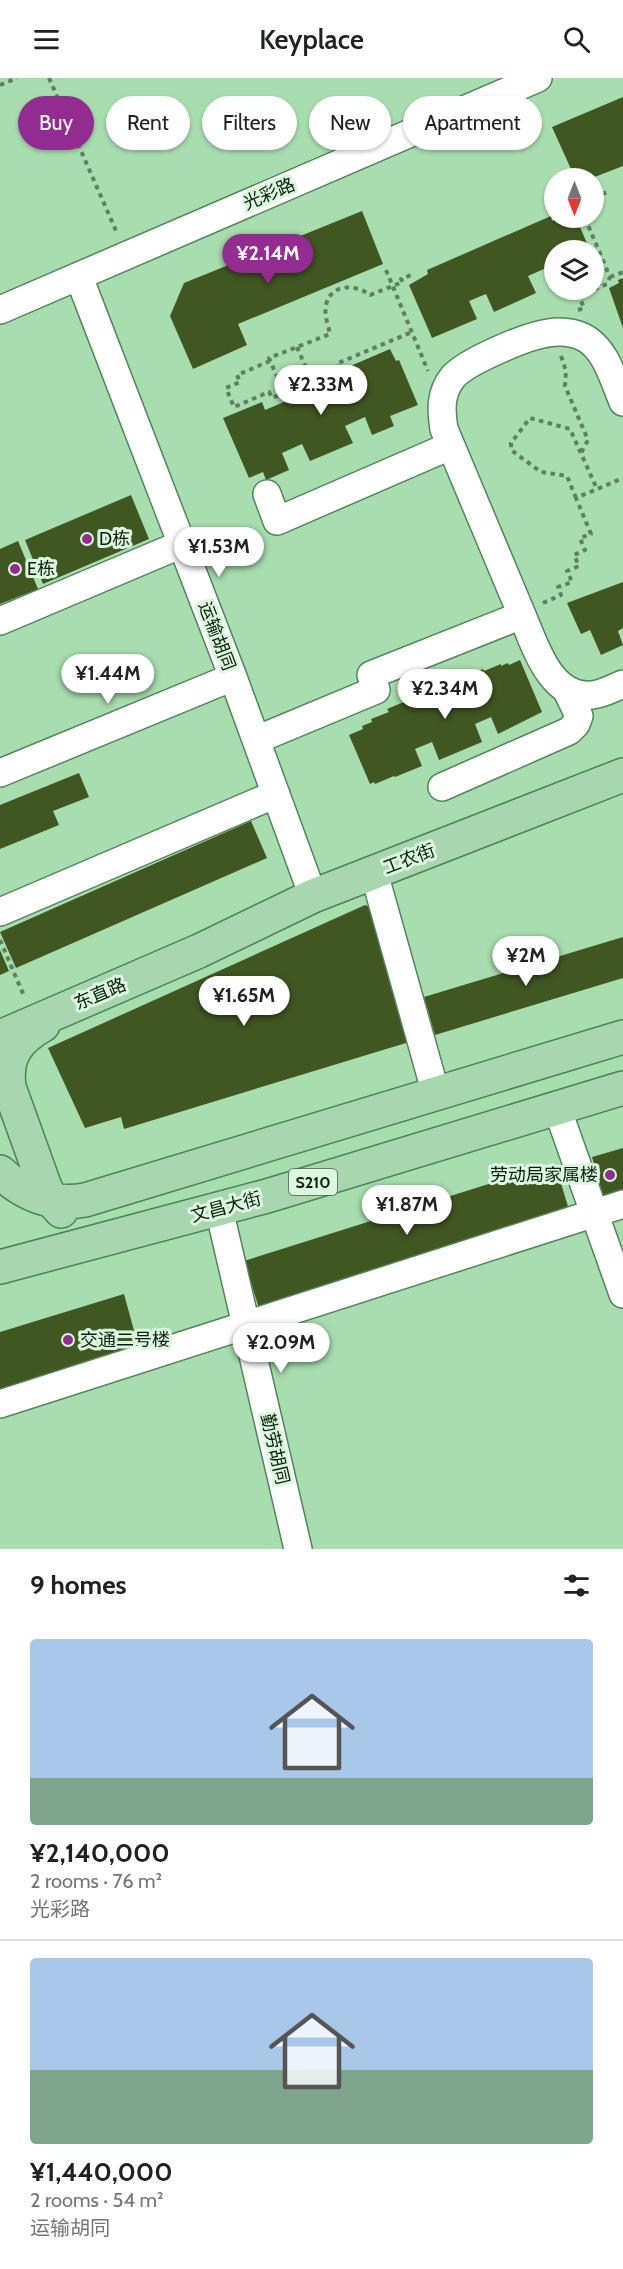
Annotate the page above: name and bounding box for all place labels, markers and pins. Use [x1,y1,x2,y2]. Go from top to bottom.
pin: ¥2.14M [219,234,317,285]
pin: ¥2.33M [272,365,370,416]
pin: ¥1.53M [170,527,268,578]
place label: D栋 [99,528,130,550]
marker: D栋 [80,532,94,546]
place label: E栋 [27,558,55,580]
marker: E栋 [8,562,22,576]
pin: ¥1.44M [59,654,157,705]
pin: ¥2.34M [396,669,494,720]
pin: ¥2M [497,936,555,987]
pin: ¥1.65M [195,976,293,1027]
place label: 劳动局家属楼 [490,1164,598,1186]
marker: 劳动局家属楼 [603,1168,617,1182]
pin: ¥1.87M [358,1185,456,1236]
pin: ¥2.09M [232,1323,330,1374]
place label: 交通二号楼 [80,1329,170,1351]
marker: 交通二号楼 [61,1333,75,1347]

